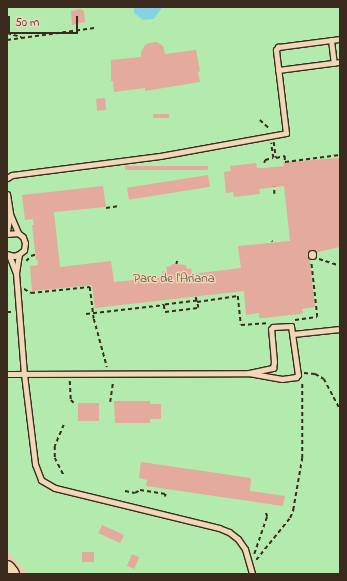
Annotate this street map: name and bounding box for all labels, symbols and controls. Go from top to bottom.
scale bar [10,8,80,34]
text: 50 m [15,14,39,32]
park label: Parc de l'Ariana [133,271,215,287]

